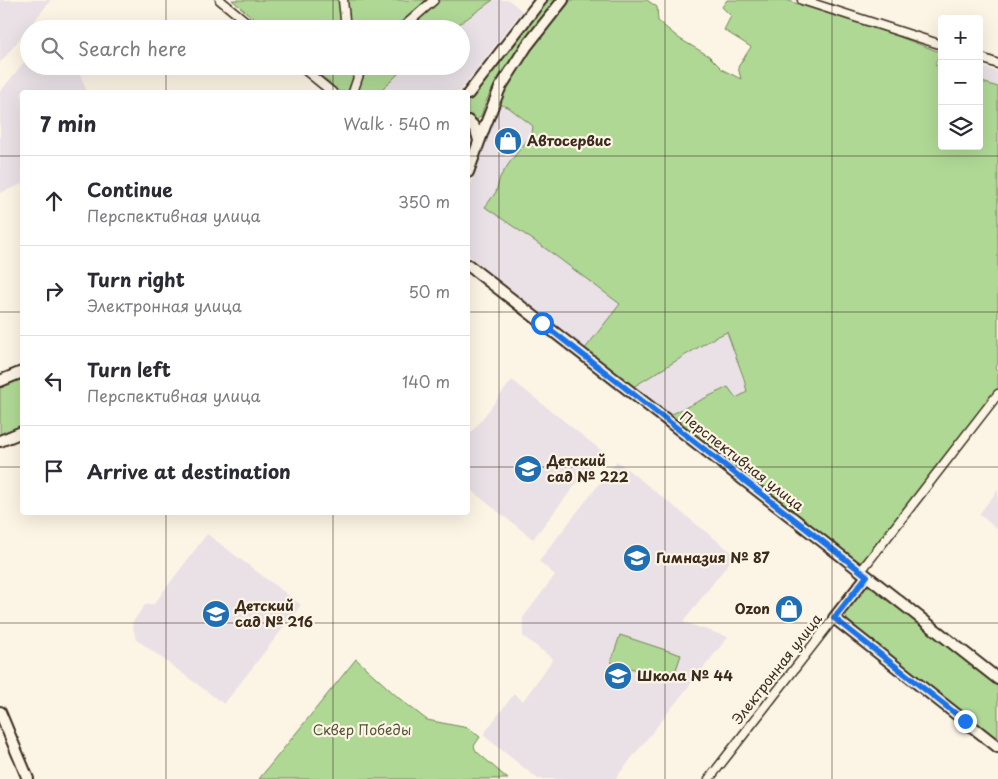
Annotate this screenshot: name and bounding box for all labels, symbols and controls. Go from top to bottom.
map controls [938,15,983,150]
button: + [938,15,983,60]
search box [20,20,470,75]
icon: search [38,34,66,62]
text: Search here [78,34,187,62]
button: − [938,60,983,105]
button: layers [938,105,983,150]
text: 7 min [40,107,96,139]
text: Walk · 540 m [344,111,450,135]
shop icon: Автосервис [493,126,523,156]
place label: Автосервис [527,130,612,151]
text: Continue [87,175,173,203]
icon: ahead [40,187,68,215]
text: 350 m [398,189,450,213]
text: Перспективная улица [87,203,261,227]
text: Turn right [87,265,185,293]
icon: right [40,277,68,305]
text: 50 m [409,279,450,303]
text: Электронная улица [87,293,242,317]
route start [531,312,554,335]
text: Turn left [87,355,171,383]
icon: left [40,367,68,395]
text: 140 m [402,369,450,393]
text: Перспективная улица [87,383,261,407]
street label: Перспективная улица [676,406,809,516]
place label: Детский сад № 222 [546,450,629,487]
school or university icon: Детский сад № 222 [513,454,543,484]
icon: arrive [40,457,68,485]
text: Arrive at destination [87,457,291,485]
school or university icon: Гимназия № 87 [622,543,652,573]
place label: Гимназия № 87 [656,547,771,568]
shop icon: Ozon [774,594,804,624]
place label: Детский сад № 216 [234,595,313,632]
place label: Ozon [735,598,770,619]
school or university icon: Детский сад № 216 [201,599,231,629]
street label: Электронная улица [727,609,827,729]
school or university icon: Школа № 44 [603,661,633,691]
place label: Школа № 44 [637,665,733,686]
route end [954,710,977,733]
park label: Сквер Победы [313,719,411,740]

